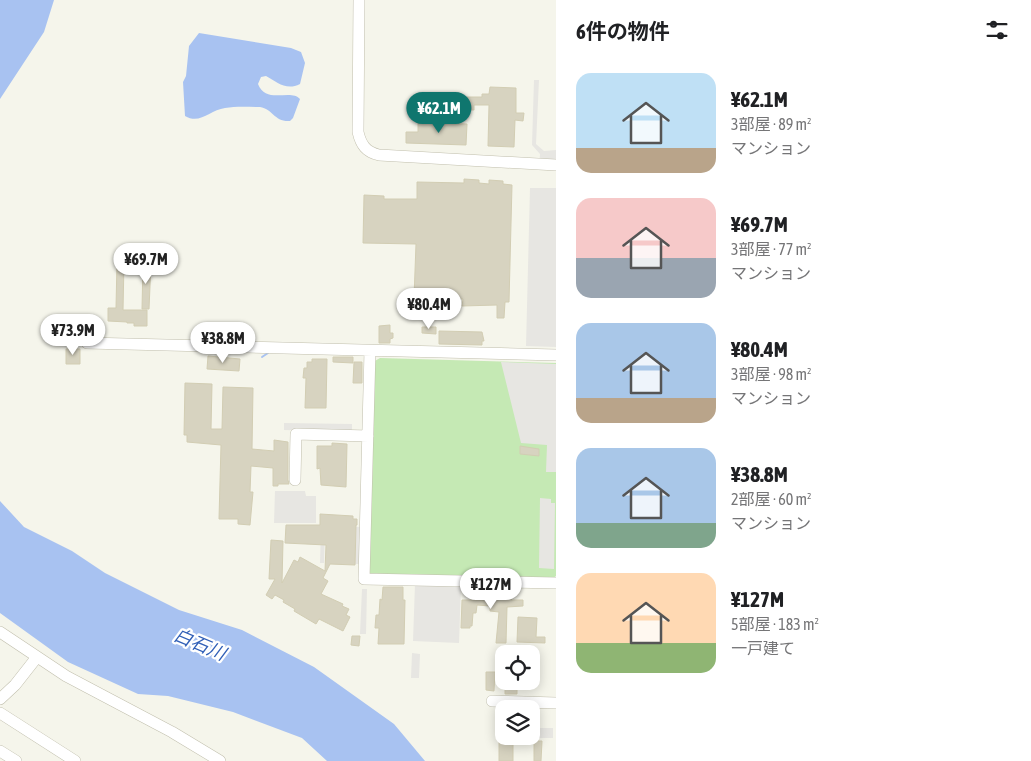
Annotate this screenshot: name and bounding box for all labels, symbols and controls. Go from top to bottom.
icon: filters [983,16,1011,44]
text: 6件の物件 [576,19,670,43]
text: ¥62.1M [731,87,788,111]
pin: ¥62.1M [398,92,480,134]
icon: home [616,93,676,153]
text: ¥62.1M [417,99,461,117]
text: 3部屋 · 89 m² [731,115,812,133]
text: マンション [731,139,811,157]
text: ¥69.7M [731,212,788,236]
icon: home [616,218,676,278]
text: 3部屋 · 77 m² [731,240,812,258]
pin: ¥69.7M [105,242,187,285]
text: ¥69.7M [124,250,168,268]
text: マンション [731,264,811,282]
pin: ¥80.4M [388,288,470,330]
text: ¥80.4M [407,295,451,313]
pin: ¥73.9M [32,314,114,356]
text: ¥73.9M [51,321,95,339]
pin: ¥38.8M [182,322,264,364]
text: ¥38.8M [201,329,245,347]
text: ¥80.4M [731,337,788,361]
icon: home [616,343,676,403]
text: 3部屋 · 98 m² [731,365,812,383]
text: マンション [731,389,811,407]
text: ¥38.8M [731,462,788,486]
icon: home [616,468,676,528]
text: 2部屋 · 60 m² [731,490,812,508]
text: マンション [731,514,811,532]
pin: ¥127M [456,568,526,610]
text: ¥127M [471,575,511,593]
text: ¥127M [731,587,784,611]
icon: home [616,593,676,653]
text: 5部屋 · 183 m² [731,615,819,633]
water label: 白石川 [171,624,231,665]
text: 一戸建て [731,639,795,657]
map controls [495,645,540,745]
button: locate [495,645,540,690]
button: layers [495,700,540,745]

